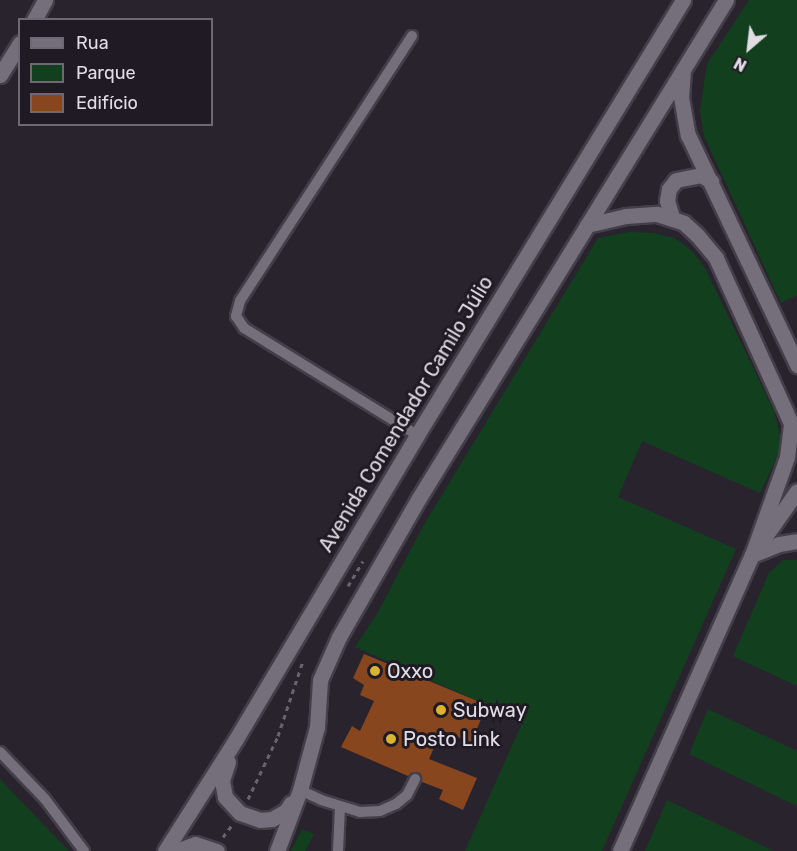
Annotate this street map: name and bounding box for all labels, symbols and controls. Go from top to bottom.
legend [18,18,213,126]
north arrow [719,18,779,78]
text: Rua [76,32,109,54]
text: N [731,53,750,75]
text: Parque [76,62,136,84]
text: Edifício [76,92,138,114]
street label: Avenida Comendador Camilo Júlio [314,271,498,557]
place label: Oxxo [387,659,433,683]
marker: Oxxo [368,664,382,678]
place label: Subway [453,698,527,722]
marker: Subway [434,703,448,717]
place label: Posto Link [403,727,500,751]
marker: Posto Link [384,732,398,746]

